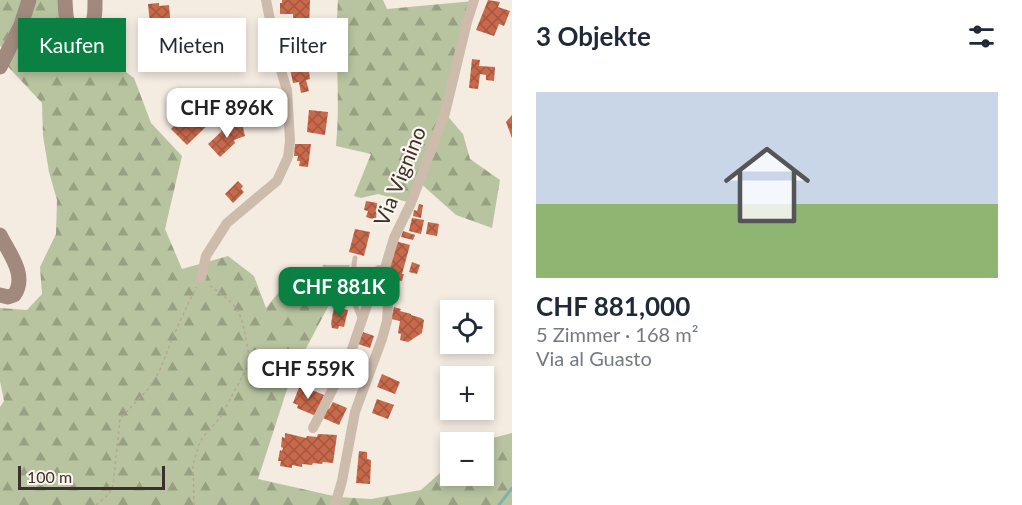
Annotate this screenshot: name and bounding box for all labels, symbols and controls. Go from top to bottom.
chip: Kaufen [18,18,126,72]
chip: Mieten [138,18,246,72]
chip: Filter [258,18,348,72]
text: 3 Objekte [536,20,651,52]
icon: filters [965,20,998,53]
pin: CHF 896K [165,88,289,139]
text: CHF 896K [181,95,273,119]
street label: Via Vignino [368,123,430,229]
icon: home [713,131,821,239]
pin: CHF 881K [277,267,401,318]
text: CHF 881K [293,274,385,298]
text: CHF 881,000 [536,290,690,322]
map controls [440,300,494,486]
button: locate [440,300,494,354]
text: 5 Zimmer · 168 m² [536,322,698,346]
text: Via al Guasto [536,346,652,370]
pin: CHF 559K [246,349,370,400]
text: CHF 559K [262,356,354,380]
button: + [440,366,494,420]
button: − [440,432,494,486]
scale bar [18,463,165,490]
text: 100 m [27,467,72,486]

